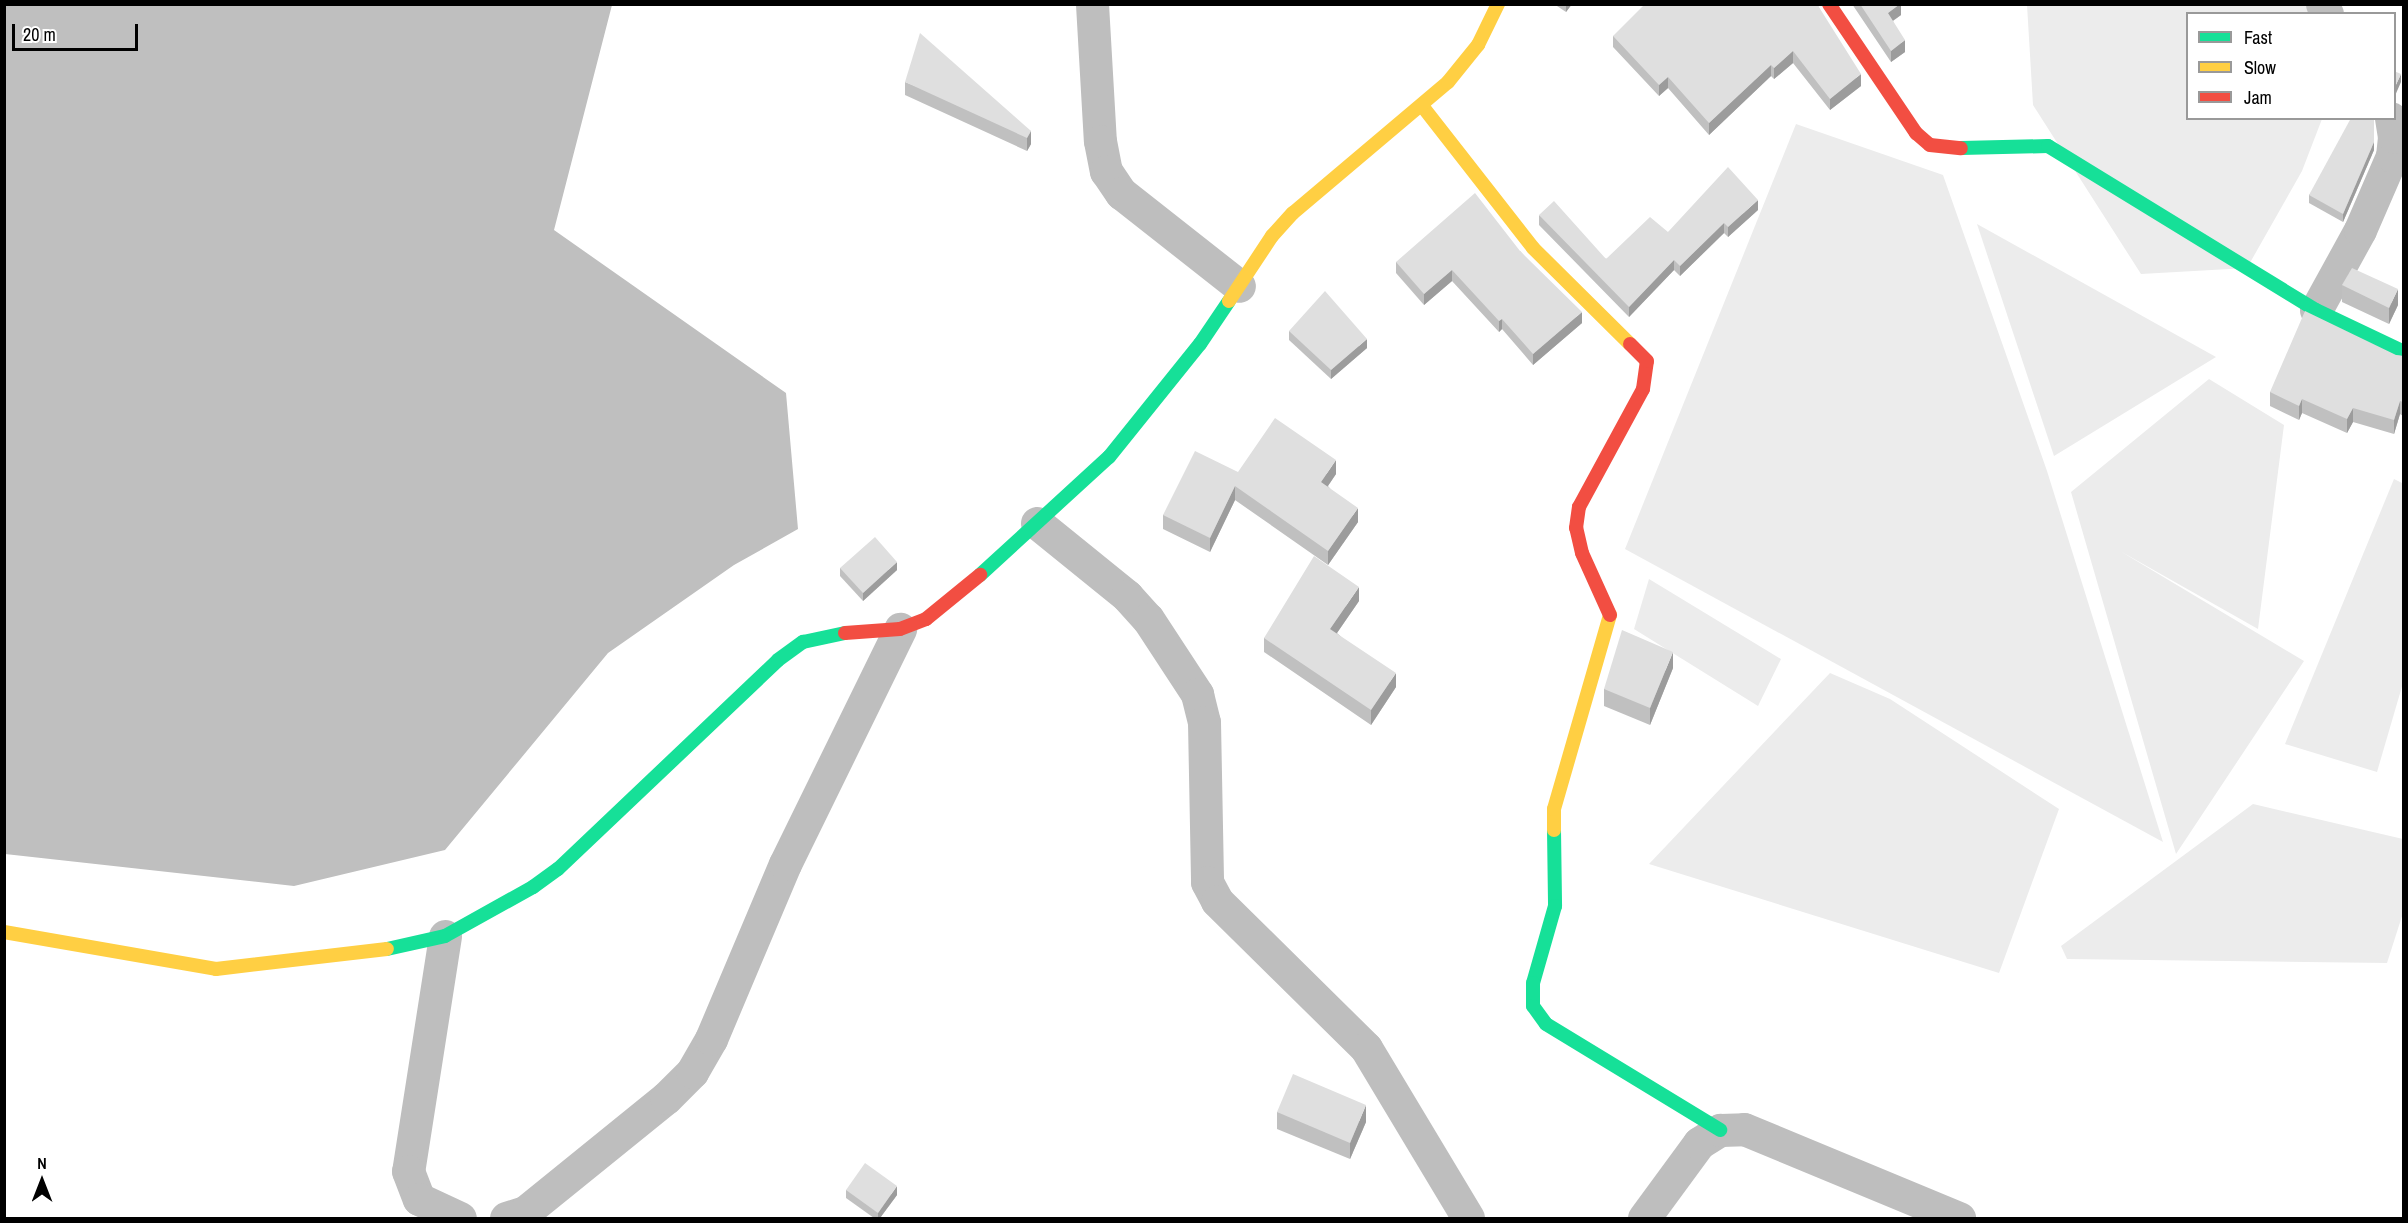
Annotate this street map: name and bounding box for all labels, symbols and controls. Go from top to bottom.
scale bar [15,12,141,50]
legend [2186,12,2396,120]
text: 20 m [23,22,56,47]
text: Fast [2244,25,2272,50]
text: Slow [2244,55,2276,80]
text: Jam [2244,85,2272,110]
north arrow [12,1151,72,1211]
text: N [37,1152,47,1174]

